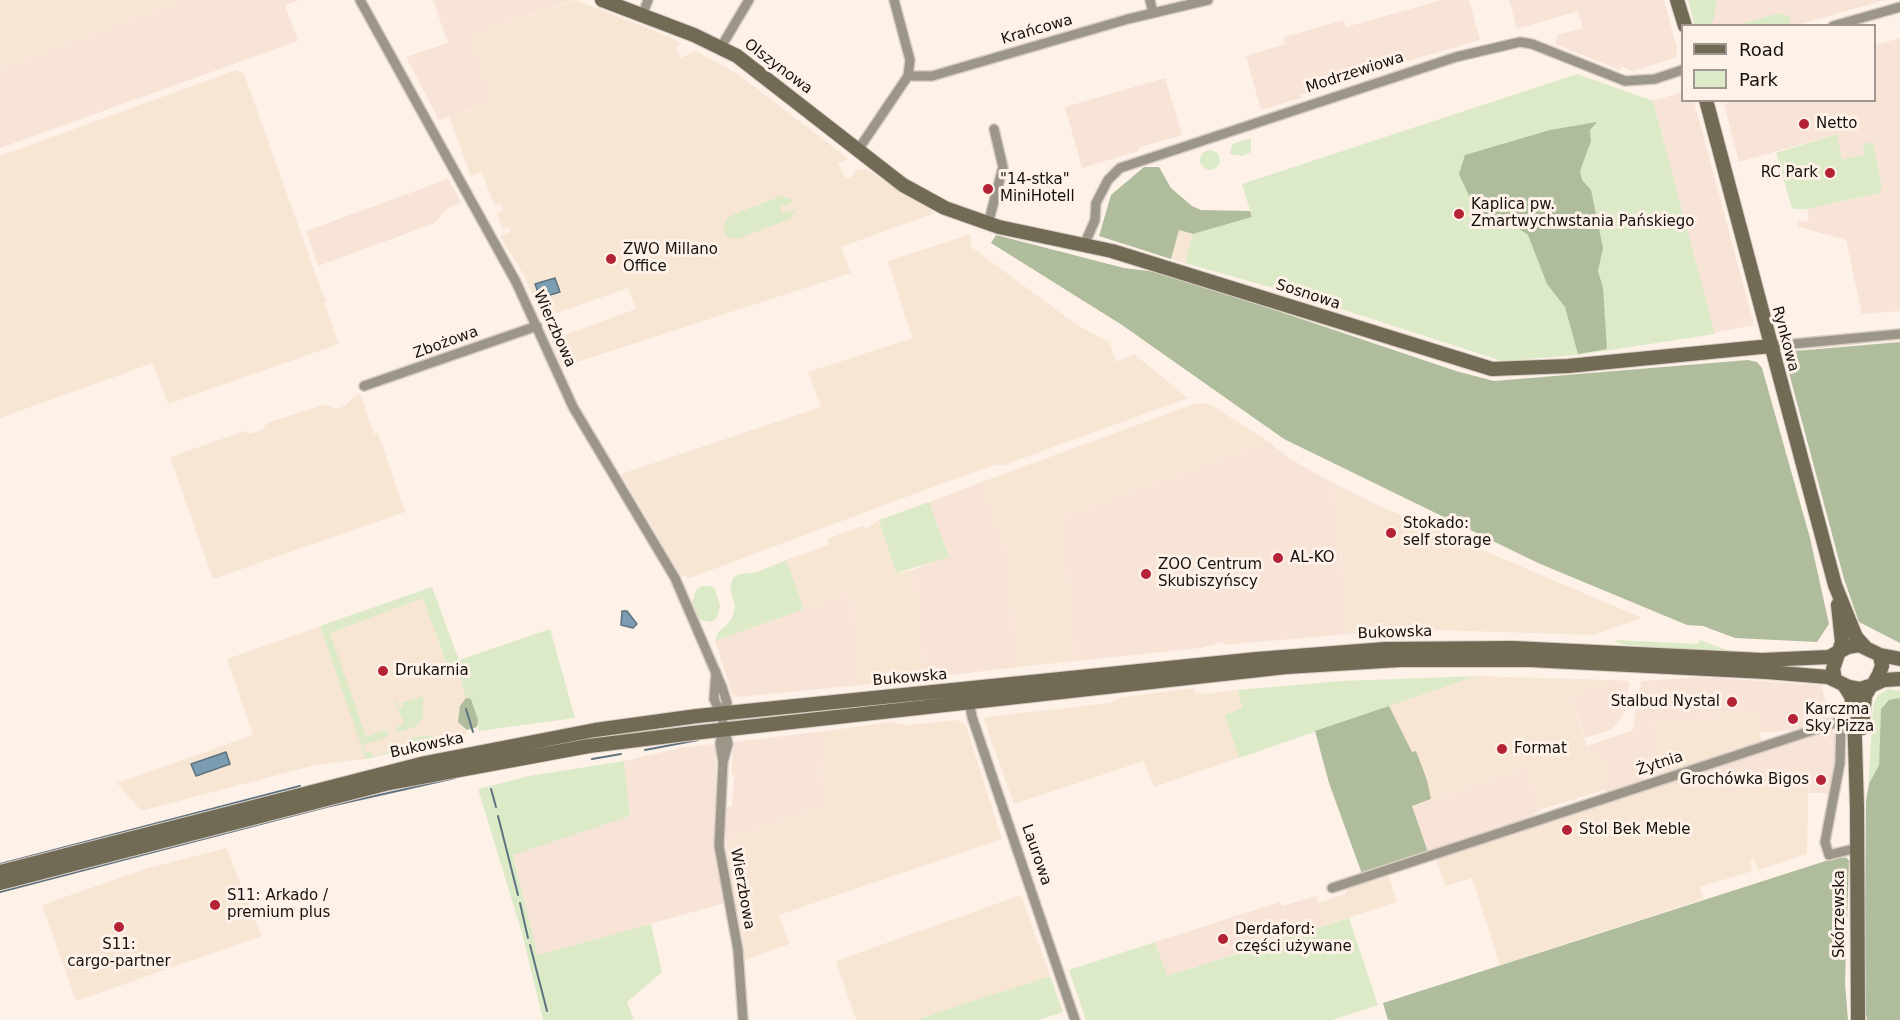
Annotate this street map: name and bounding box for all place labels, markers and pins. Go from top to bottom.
place label: Netto [1816,115,1857,133]
marker: Netto [1797,117,1811,131]
place label: RC Park [1761,164,1818,182]
marker: RC Park [1823,166,1837,180]
place label: "14-stka" MiniHotell [1000,171,1075,206]
marker: "14-stka" MiniHotell [981,182,995,196]
place label: Kaplica pw. Zmartwychwstania Pańskiego [1471,196,1694,231]
marker: Kaplica pw. Zmartwychwstania Pańskiego [1452,207,1466,221]
place label: ZWO Millano Office [623,241,718,276]
marker: ZWO Millano Office [604,252,618,266]
place label: Stokado: self storage [1403,515,1491,550]
marker: Stokado: self storage [1384,526,1398,540]
place label: AL-KO [1290,549,1335,567]
marker: AL-KO [1271,551,1285,565]
place label: ZOO Centrum Skubiszyńscy [1158,556,1262,591]
marker: ZOO Centrum Skubiszyńscy [1139,567,1153,581]
place label: Drukarnia [395,662,469,680]
marker: Drukarnia [376,664,390,678]
place label: Stalbud Nystal [1611,693,1720,711]
marker: Stalbud Nystal [1725,695,1739,709]
place label: Karczma Sky Pizza [1805,701,1874,736]
marker: Karczma Sky Pizza [1786,712,1800,726]
place label: Format [1514,740,1567,758]
marker: Format [1495,742,1509,756]
place label: Grochówka Bigos [1680,771,1809,789]
marker: Grochówka Bigos [1814,773,1828,787]
place label: Stol Bek Meble [1579,821,1691,839]
marker: Stol Bek Meble [1560,823,1574,837]
place label: S11: Arkado / premium plus [227,887,330,922]
marker: S11: Arkado / premium plus [208,898,222,912]
marker: S11: cargo-partner [112,920,126,934]
place label: Derdaford: części używane [1235,921,1352,956]
marker: Derdaford: części używane [1216,932,1230,946]
place label: S11: cargo-partner [67,936,171,971]

